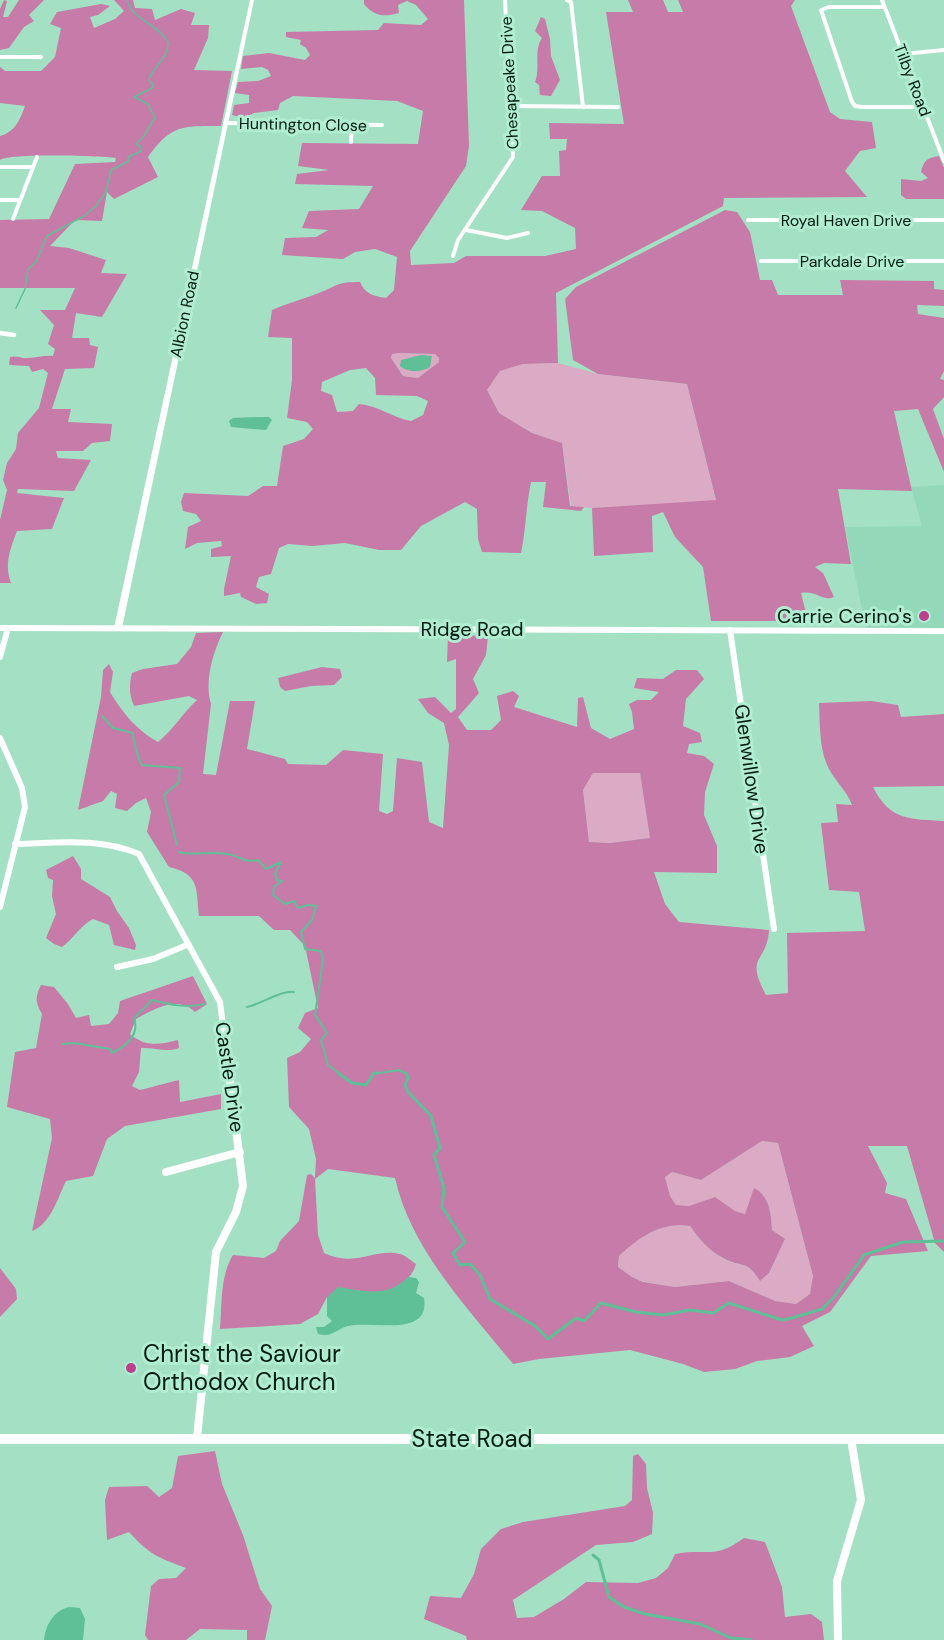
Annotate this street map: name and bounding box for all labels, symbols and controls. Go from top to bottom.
street label: Chesapeake Drive [496,16,523,150]
street label: Tilby Road [889,41,936,119]
street label: Huntington Close [239,113,367,136]
street label: Royal Haven Drive [781,210,911,231]
street label: Parkdale Drive [800,251,904,272]
street label: Albion Road [165,269,204,359]
place label: Carrie Cerino's [777,603,912,629]
marker: Carrie Cerino's [917,609,931,623]
street label: Ridge Road [420,616,524,642]
street label: Glenwillow Drive [729,702,775,856]
street label: Castle Drive [209,1020,251,1134]
place label: Christ the Saviour Orthodox Church [143,1338,341,1397]
marker: Christ the Saviour Orthodox Church [124,1361,138,1375]
street label: State Road [411,1423,533,1454]

